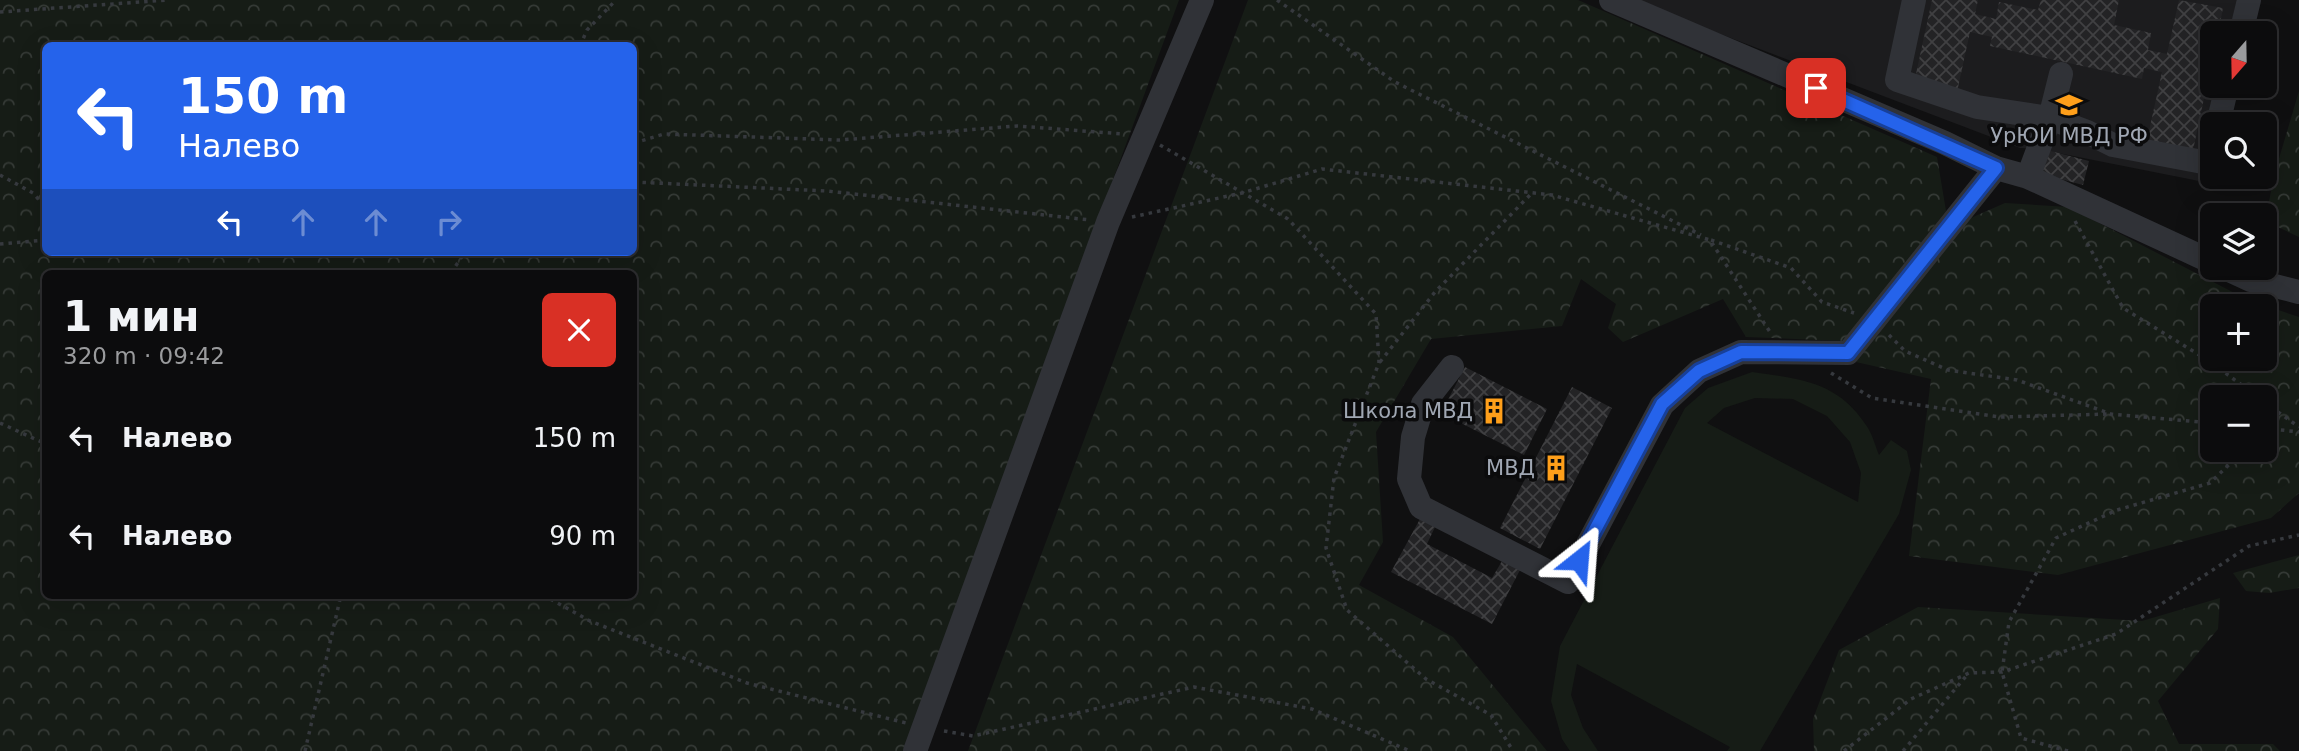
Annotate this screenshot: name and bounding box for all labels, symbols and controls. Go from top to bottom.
north arrow [2200,21,2277,98]
map controls [2200,21,2277,462]
pin [1786,58,1846,118]
text: 150 m [178,68,348,125]
icon: arrive [1797,69,1835,107]
icon: left [63,70,154,161]
school or university icon: УрЮИ МВД РФ [2054,90,2084,120]
button: search [2200,112,2277,189]
place label: УрЮИ МВД РФ [1990,124,2148,148]
text: Налево [178,127,300,165]
icon: left [211,203,249,241]
icon: ahead [284,203,322,241]
icon: ahead [357,203,395,241]
icon: right [430,203,468,241]
button: layers [2200,203,2277,280]
text: 1 мин [63,292,200,341]
button: close [542,293,616,367]
button: + [2200,294,2277,371]
text: 320 m · 09:42 [63,343,225,369]
button: − [2200,385,2277,462]
building icon: Школа МВД [1479,396,1509,426]
place label: Школа МВД [1343,399,1473,423]
icon: left [63,419,101,457]
text: Налево [122,423,232,453]
text: 150 m [533,423,616,453]
building icon: МВД [1541,453,1571,483]
place label: МВД [1486,456,1535,480]
icon: left [63,517,101,555]
text: Налево [122,521,232,551]
text: 90 m [549,521,616,551]
position arrow [1542,523,1616,597]

